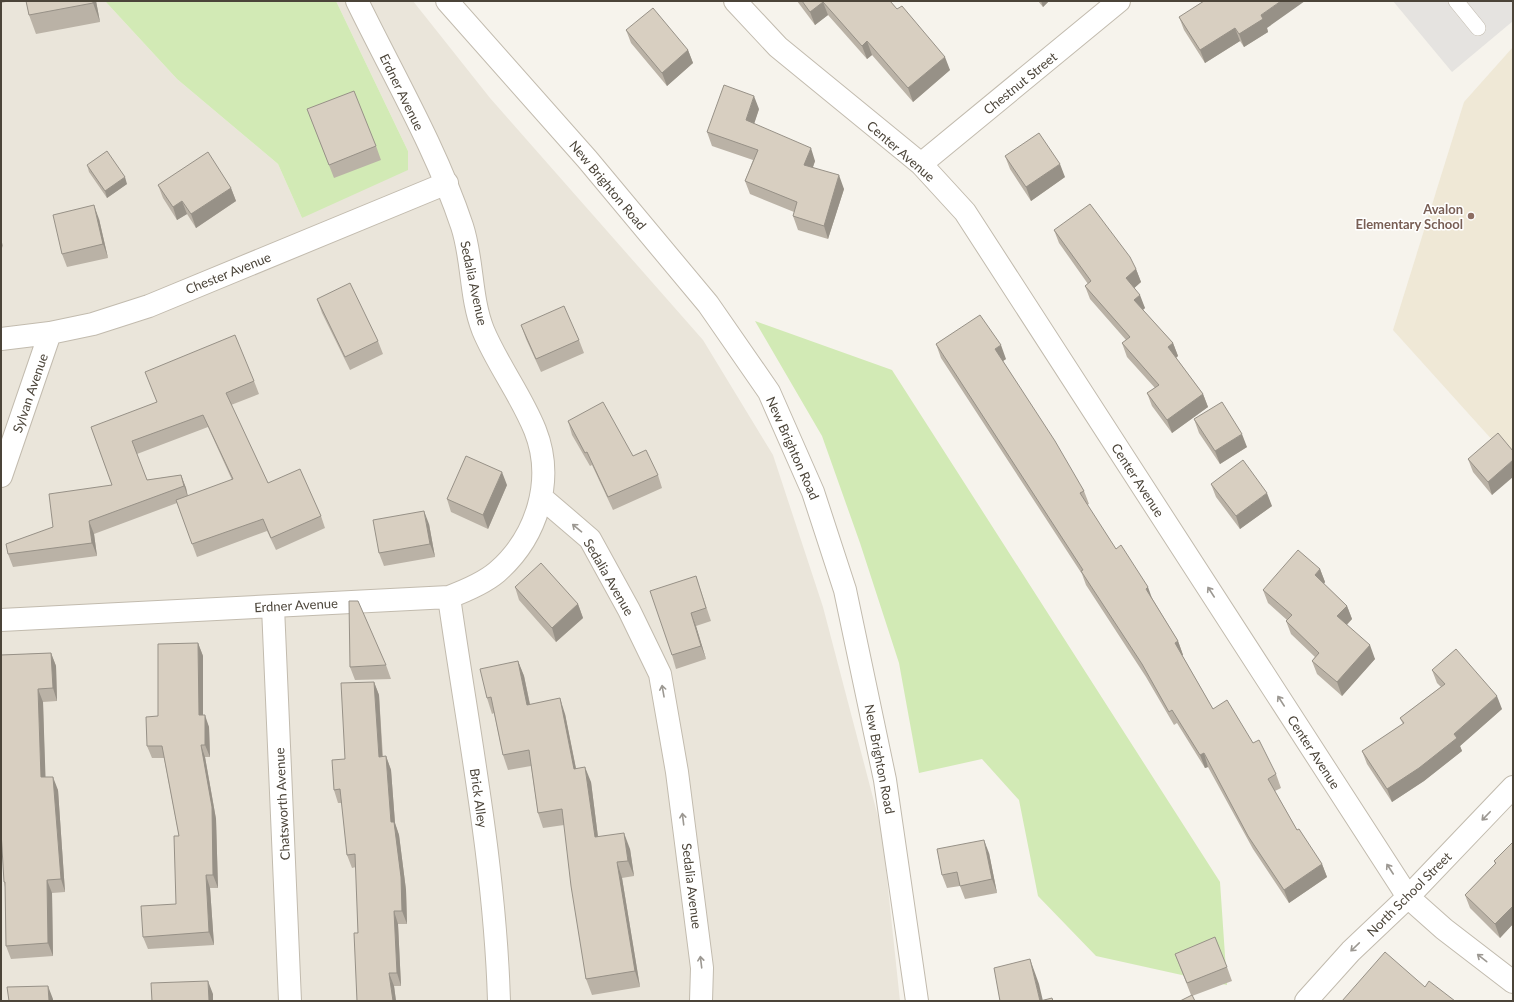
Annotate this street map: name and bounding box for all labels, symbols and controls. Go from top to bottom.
street label: Chestnut Street [980,48,1060,117]
street label: Erdner Avenue [376,51,428,133]
street label: Center Avenue [864,117,938,185]
street label: New Brighton Road [566,137,650,233]
place label: Avalon Elementary School [1355,201,1463,232]
marker: Avalon Elementary School [1466,211,1476,221]
street label: Sedalia Avenue [457,239,491,327]
street label: Chester Avenue [183,249,273,297]
street label: Sylvan Avenue [9,351,51,435]
street label: New Brighton Road [763,394,823,502]
street label: Center Avenue [1108,440,1168,520]
one-way arrow [572,524,582,533]
street label: Sedalia Avenue [581,536,638,618]
one-way arrow [1206,586,1214,598]
street label: Erdner Avenue [254,595,338,615]
one-way arrow [658,685,666,698]
one-way arrow [1277,696,1285,707]
street label: New Brighton Road [862,703,898,815]
street label: Center Avenue [1284,712,1344,792]
street label: Chatsworth Avenue [271,747,293,861]
street label: Brick Alley [467,767,491,829]
one-way arrow [1482,810,1491,820]
one-way arrow [679,813,687,826]
street label: Sedalia Avenue [679,842,705,930]
street label: North School Street [1363,848,1455,940]
one-way arrow [1385,863,1393,875]
one-way arrow [1350,943,1360,952]
one-way arrow [1477,954,1488,963]
one-way arrow [697,956,705,969]

